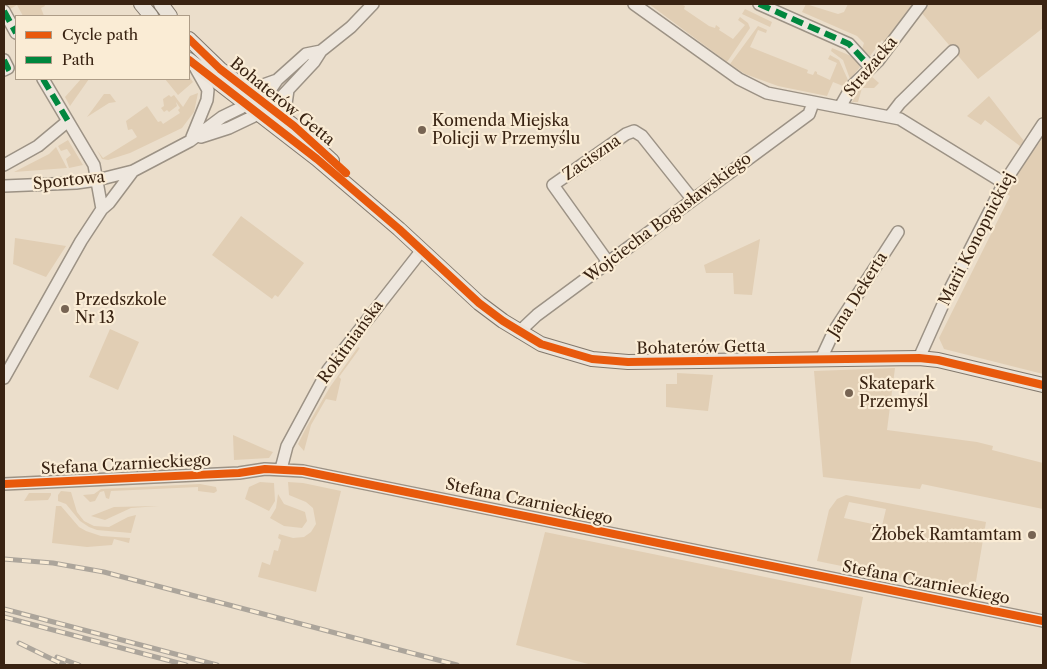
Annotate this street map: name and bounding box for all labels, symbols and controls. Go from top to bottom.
legend [15,15,190,80]
text: Cycle path [62,25,138,44]
street label: Strażacka [840,33,902,101]
text: Path [62,50,94,69]
street label: Bohaterów Getta [226,54,338,150]
place label: Komenda Miejska Policji w Przemyślu [432,111,580,149]
marker: Komenda Miejska Policji w Przemyślu [416,124,428,136]
street label: Zaciszna [559,131,625,185]
street label: Wojciecha Bogusławskiego [581,149,755,287]
street label: Sportowa [32,168,106,194]
street label: Marii Konopnickiej [935,169,1019,309]
street label: Jana Dekerta [824,249,892,341]
place label: Przedszkole Nr 13 [75,290,167,328]
street label: Rokitniańska [314,296,388,388]
marker: Przedszkole Nr 13 [59,303,71,315]
street label: Bohaterów Getta [636,337,766,359]
place label: Skatepark Przemyśl [859,374,935,412]
marker: Skatepark Przemyśl [843,387,855,399]
street label: Stefana Czarnieckiego [40,451,212,479]
street label: Stefana Czarnieckiego [444,475,614,529]
place label: Żłobek Ramtamtam [871,525,1022,545]
marker: Żłobek Ramtamtam [1026,529,1038,541]
street label: Stefana Czarnieckiego [841,557,1011,609]

